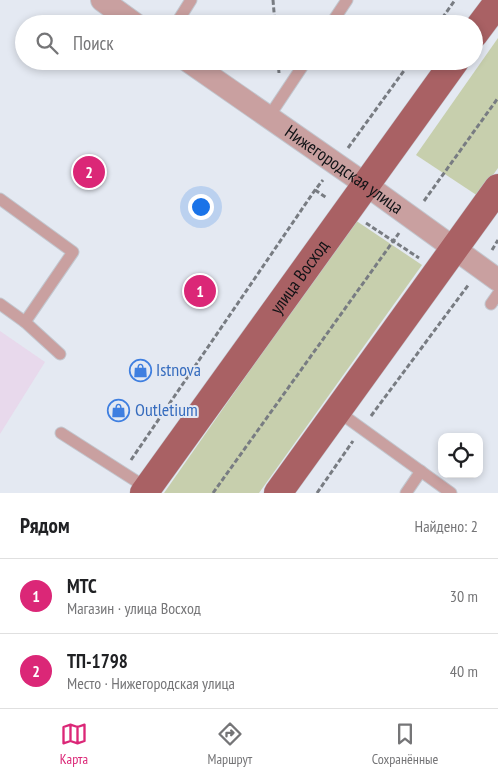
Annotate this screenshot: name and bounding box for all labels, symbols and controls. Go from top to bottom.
search box [15,15,483,70]
icon: search [33,29,61,57]
text: Поиск [73,31,114,55]
street label: Нижегородская улица [281,120,408,219]
pin: 2 [73,153,105,191]
your location [188,194,214,220]
street label: улица Восход [265,235,334,318]
pin: 1 [184,272,216,310]
shop icon: Istnova [128,358,152,382]
place label: Istnova [156,358,201,381]
shop icon: Outletium [107,398,131,422]
place label: Outletium [135,398,198,421]
map controls [438,433,483,478]
button: locate [438,433,483,478]
text: Рядом [20,512,70,539]
text: Найдено: 2 [415,516,478,536]
text: МТС [67,574,97,598]
text: 1 [32,586,40,606]
text: 30 m [450,586,478,606]
text: Магазин · улица Восход [67,598,201,618]
text: ТП-1798 [67,649,128,673]
text: 2 [32,661,40,681]
text: 40 m [450,661,478,681]
text: Место · Нижегородская улица [67,673,235,693]
tab: Карта [60,720,88,768]
tab: Маршрут [208,720,252,768]
tab: Сохранённые [372,720,438,768]

